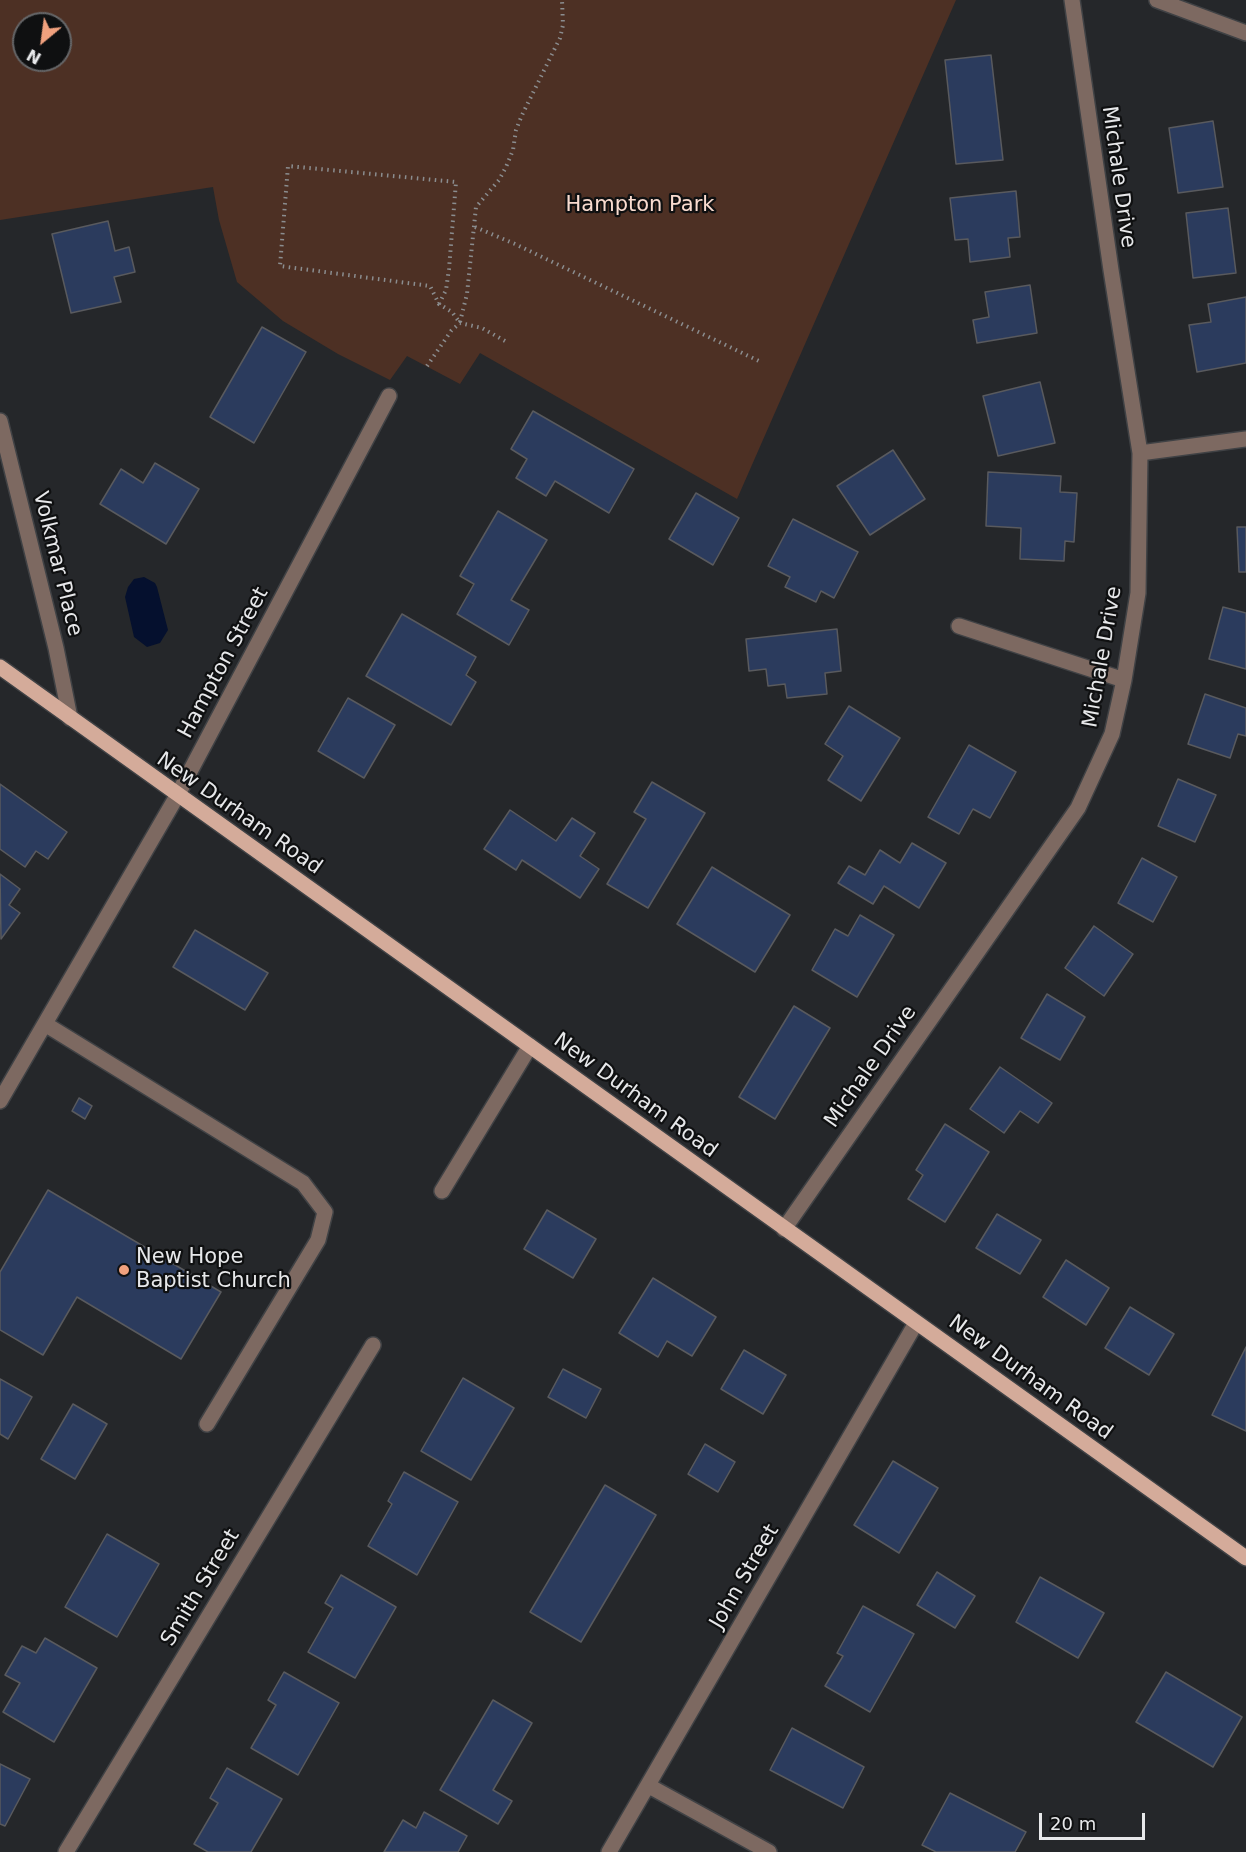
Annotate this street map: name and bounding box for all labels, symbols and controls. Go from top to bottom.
north arrow [12,12,72,72]
text: N [24,45,44,68]
street label: Michale Drive [1096,104,1140,250]
park label: Hampton Park [566,193,714,219]
street label: Volkmar Place [27,489,87,639]
street label: Hampton Street [174,583,274,743]
street label: Michale Drive [1078,584,1128,730]
street label: New Durham Road [151,747,327,881]
street label: Michale Drive [820,1001,922,1133]
street label: New Durham Road [548,1028,722,1164]
place label: New Hope Baptist Church [136,1245,291,1295]
marker: New Hope Baptist Church [117,1263,131,1277]
street label: New Durham Road [943,1310,1117,1446]
street label: John Street [705,1520,785,1634]
street label: Smith Street [156,1525,246,1651]
scale bar [1042,1801,1148,1839]
text: 20 m [1050,1813,1096,1834]

